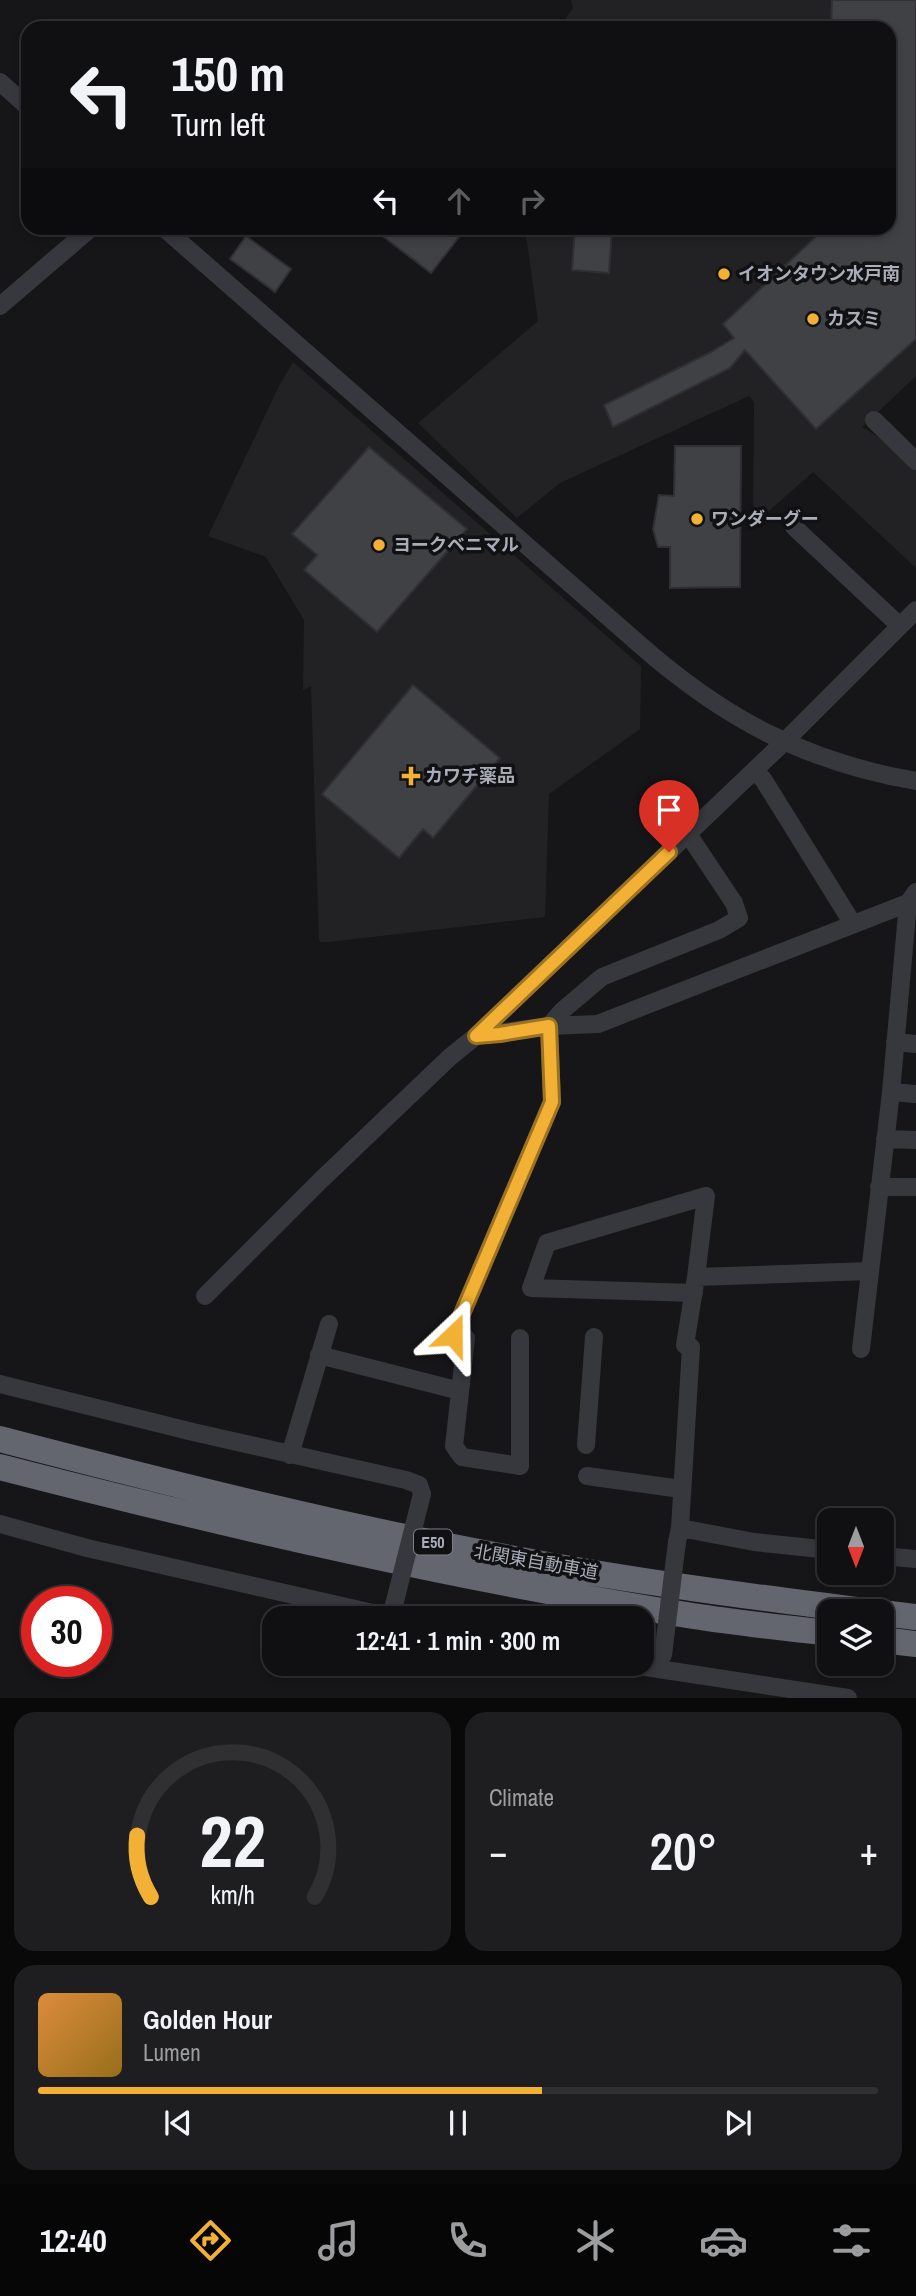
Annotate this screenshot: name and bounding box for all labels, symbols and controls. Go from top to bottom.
text: 150 m [171,40,285,106]
icon: left [56,49,147,140]
text: Turn left [171,103,265,146]
icon: left [367,182,405,220]
icon: ahead [440,182,478,220]
icon: right [513,182,551,220]
place label: イオンタウン水戸南 [738,261,900,286]
marker: イオンタウン水戸南 [716,266,732,282]
place label: カスミ [827,306,881,331]
marker: カスミ [805,311,821,327]
place label: ワンダーグー [711,506,819,531]
marker: ワンダーグー [689,511,705,527]
place label: ヨークベニマル [393,532,519,557]
marker: ヨークベニマル [371,537,387,553]
place label: カワチ薬品 [425,763,515,788]
marker: カワチ薬品 [403,768,419,784]
pin [639,780,699,852]
icon: arrive [650,791,688,829]
position arrow [416,1298,490,1372]
north arrow [817,1508,894,1586]
map controls [817,1508,894,1676]
road number: E50 [414,1530,452,1554]
street label: 北関東自動車道 [472,1538,600,1585]
speed limit sign: 30 [21,1586,112,1677]
button: layers [817,1599,894,1676]
text: 12:41 · 1 min · 300 m [356,1623,560,1658]
text: Climate [489,1782,554,1813]
text: 22 [199,1793,266,1891]
text: 20° [649,1816,718,1886]
text: − [489,1826,507,1877]
text: + [860,1826,878,1877]
text: km/h [210,1878,255,1912]
text: Golden Hour [143,2002,272,2037]
text: Lumen [143,2037,201,2068]
icon: previous [159,2104,197,2142]
icon: pause [439,2104,477,2142]
icon: next [719,2104,757,2142]
icon: directions [186,2216,235,2265]
icon: music [314,2216,363,2265]
icon: phone [443,2216,492,2265]
icon: climate [571,2216,620,2265]
icon: car [699,2216,748,2265]
icon: filters [827,2216,876,2265]
text: 12:40 [40,2219,107,2262]

